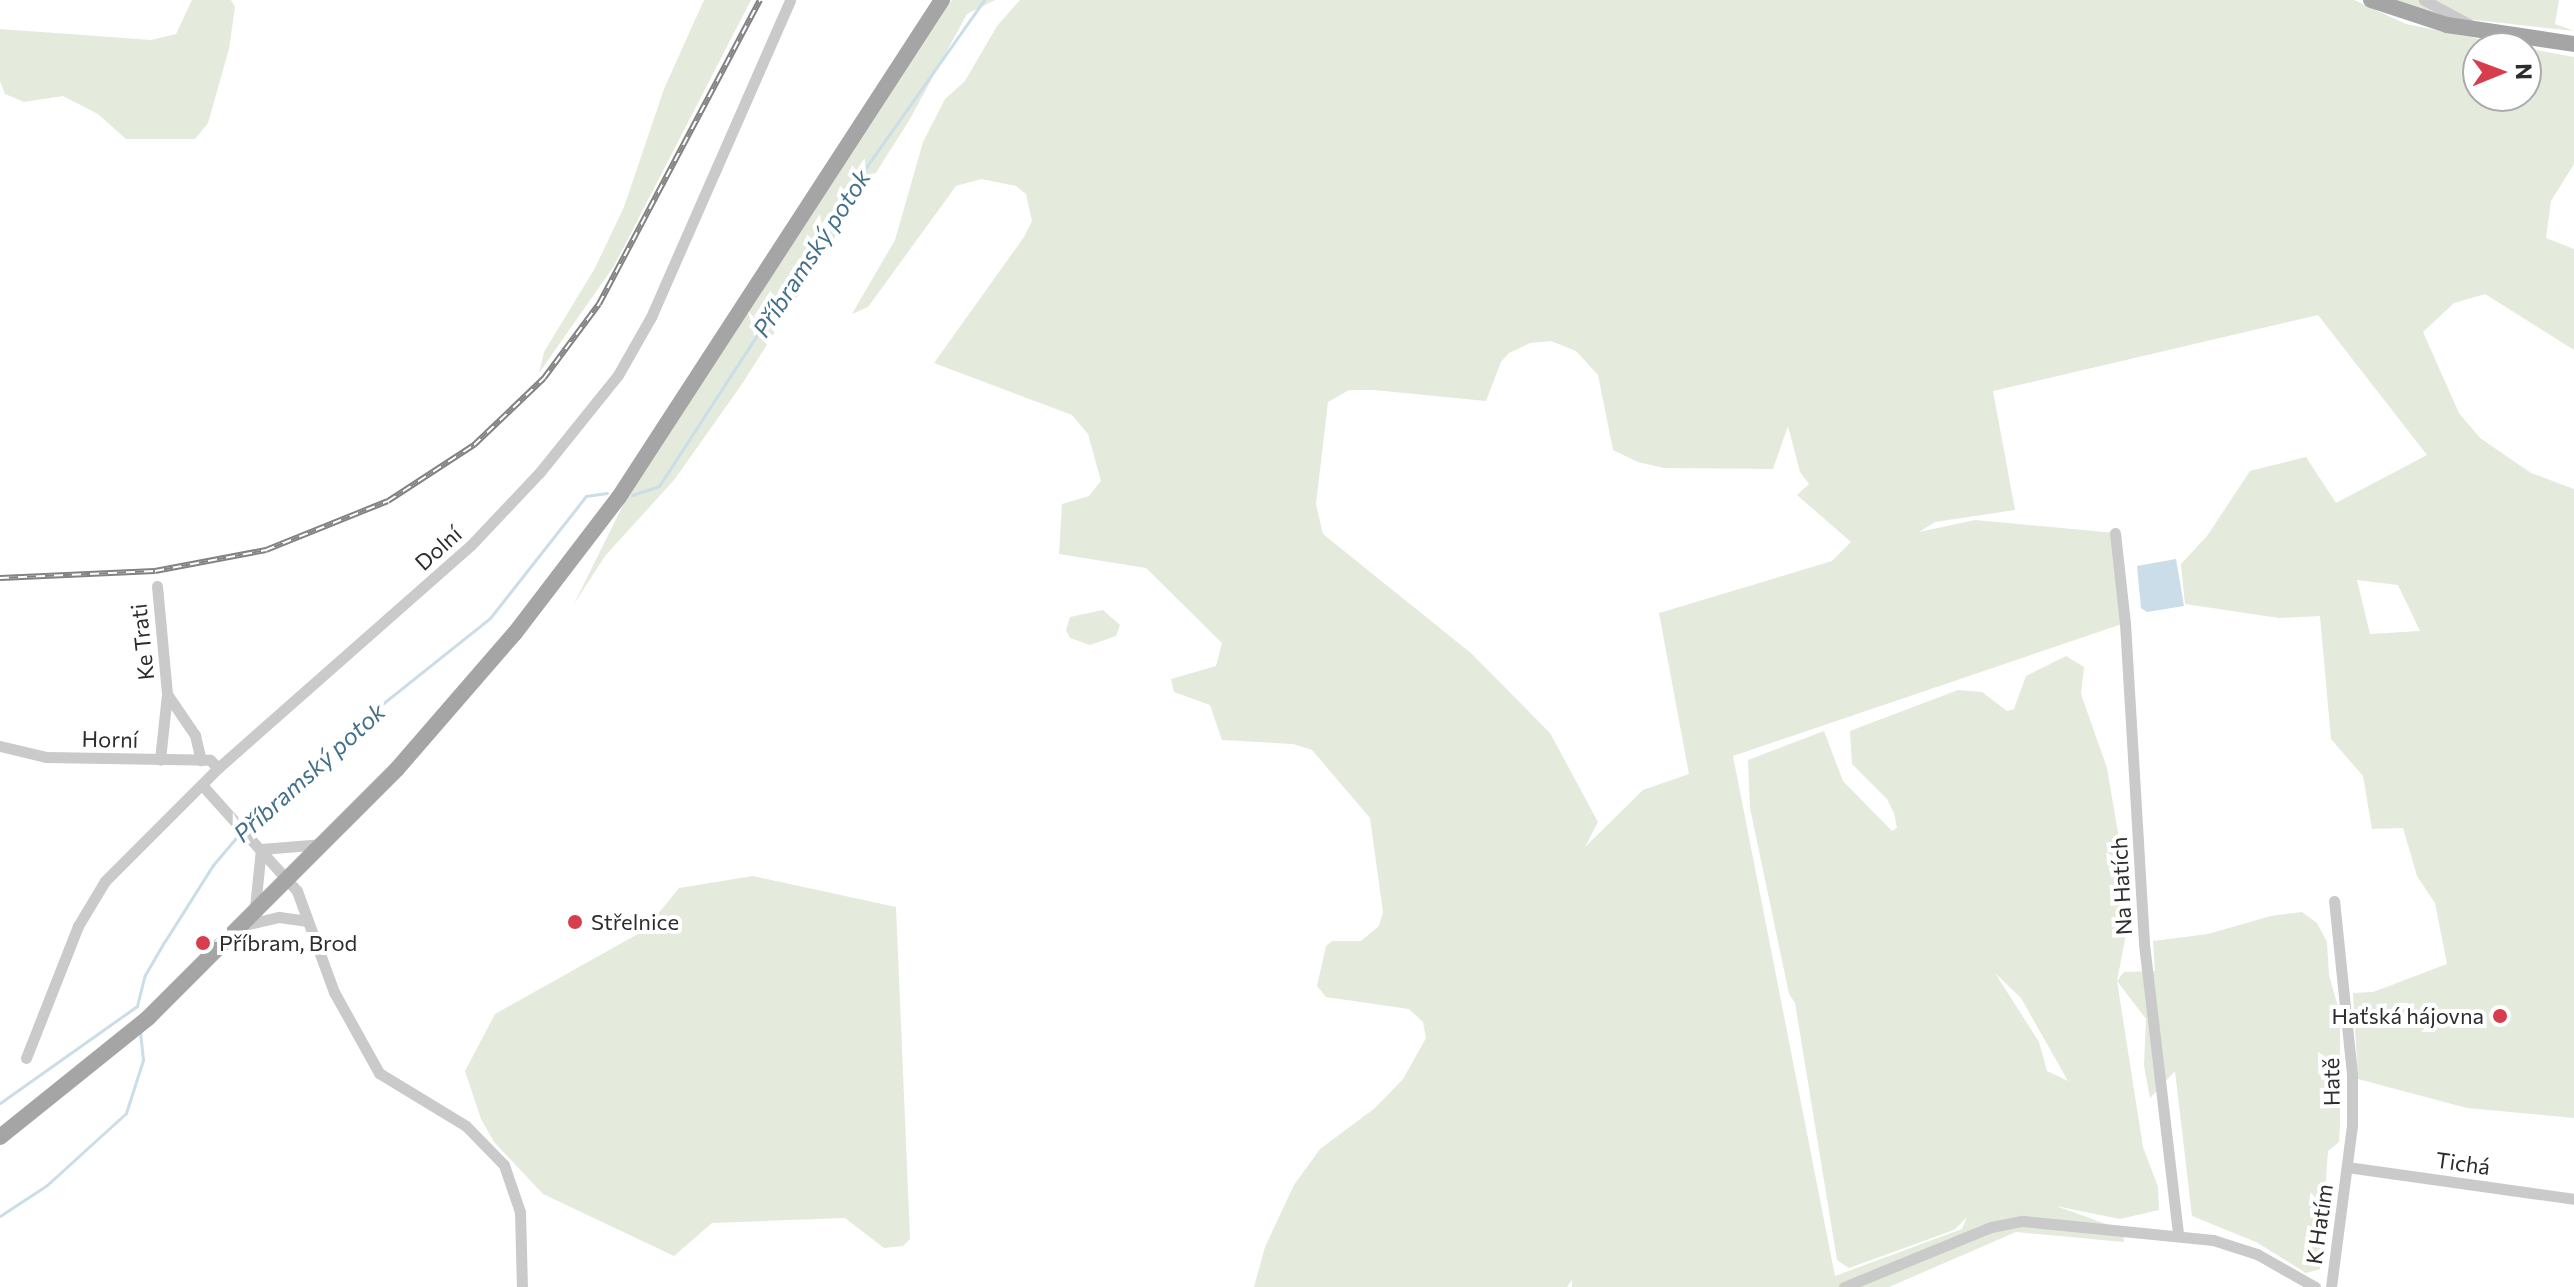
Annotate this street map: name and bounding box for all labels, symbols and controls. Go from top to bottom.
north arrow [2462,32,2542,112]
text: N [2511,63,2538,80]
water label: Příbramský potok [746,164,876,342]
street label: Dolní [409,520,467,576]
street label: Ke Trati [125,602,159,682]
water label: Příbramský potok [227,696,391,848]
street label: Horní [81,725,139,753]
street label: Na Hatích [2105,836,2137,936]
place label: Střelnice [591,909,679,935]
marker: Střelnice [566,913,584,931]
place label: Příbram, Brod [219,930,357,956]
marker: Příbram, Brod [194,934,212,952]
place label: Haťská hájovna [2332,1003,2484,1029]
marker: Haťská hájovna [2491,1007,2509,1025]
street label: Hatě [2317,1058,2345,1106]
street label: Tichá [2434,1146,2492,1180]
street label: K Hatím [2300,1182,2338,1266]

